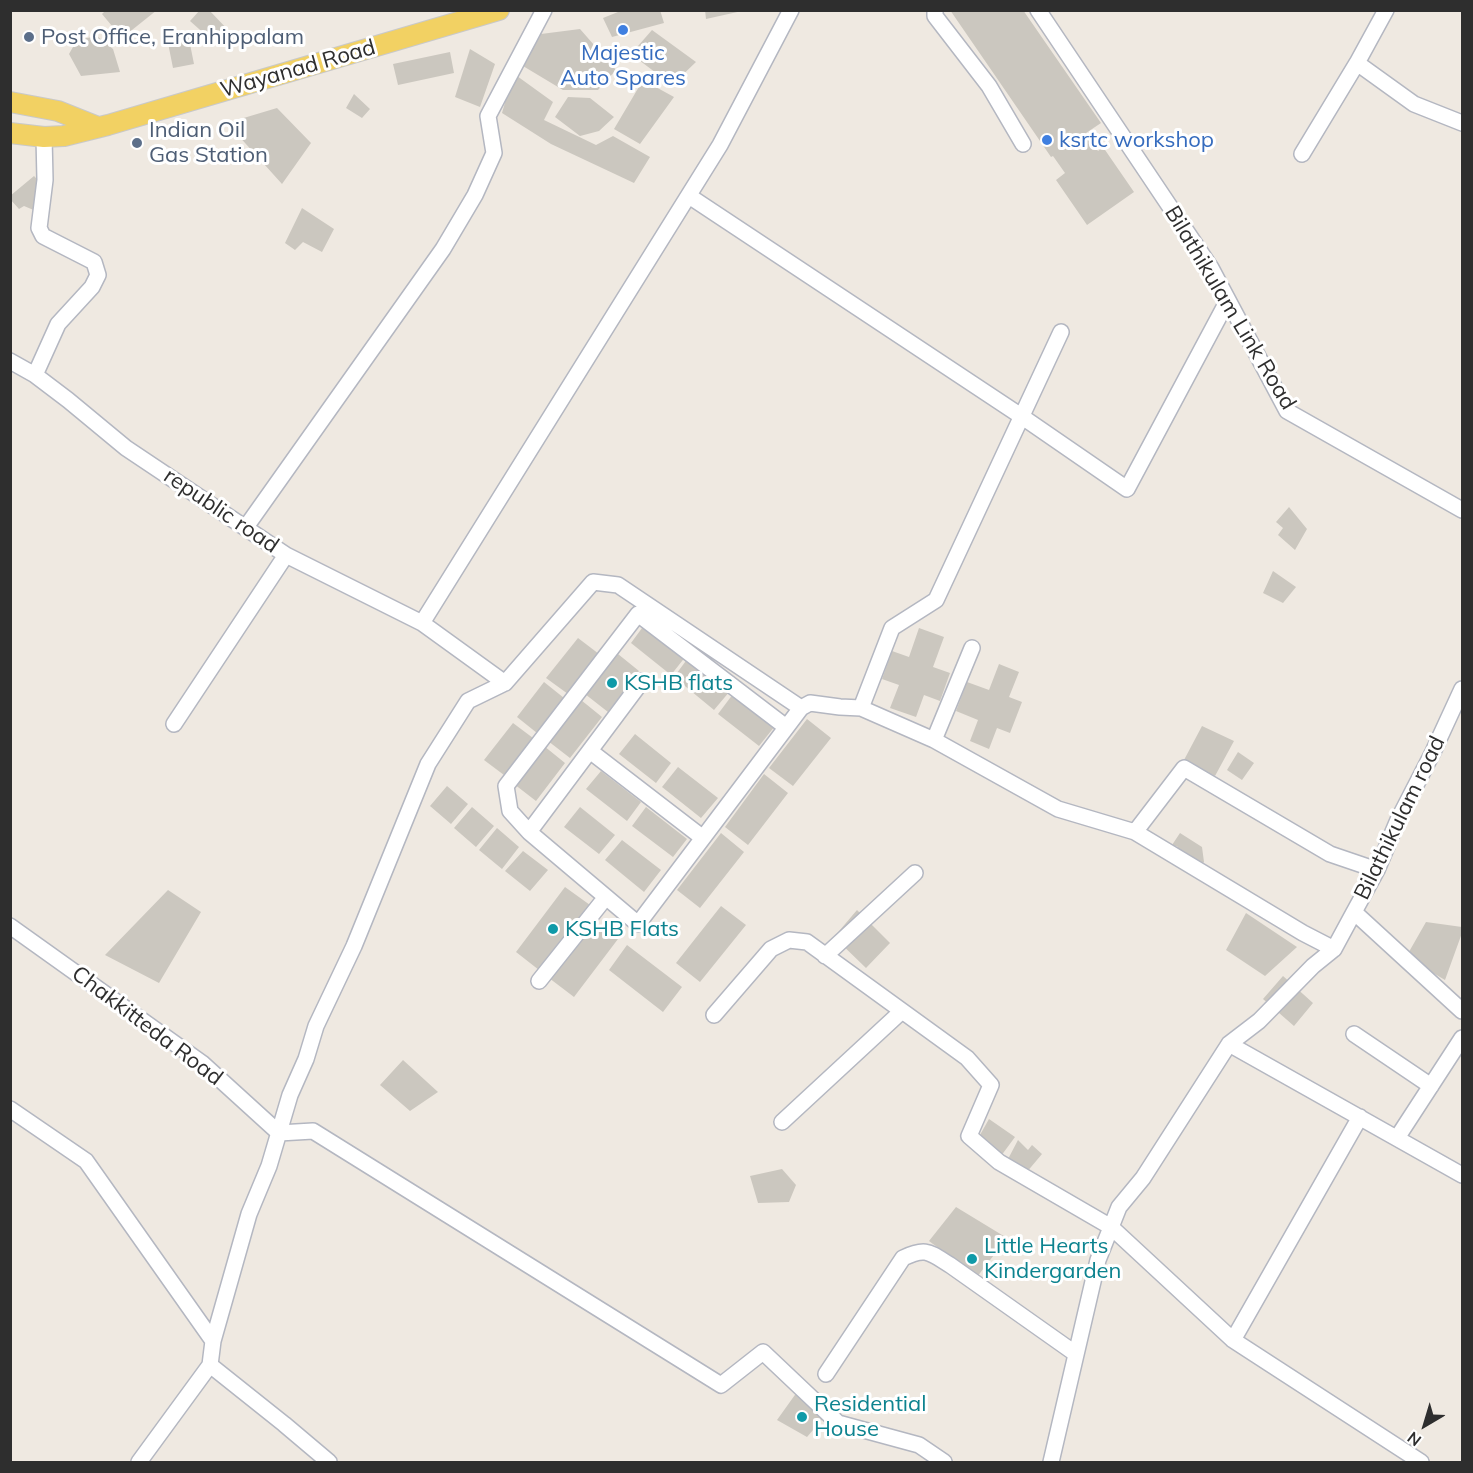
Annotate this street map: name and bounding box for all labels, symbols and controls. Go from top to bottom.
marker: Majestic Auto Spares [616,23,630,37]
place label: Post Office, Eranhippalam [41,24,304,50]
marker: Post Office, Eranhippalam [22,30,36,44]
street label: Wayanad Road [217,34,379,104]
place label: Majestic Auto Spares [560,40,686,92]
place label: Indian Oil Gas Station [149,117,268,168]
place label: ksrtc workshop [1059,127,1214,153]
marker: ksrtc workshop [1040,133,1054,147]
marker: Indian Oil Gas Station [130,136,144,150]
street label: Bilathikulam Link Road [1159,201,1301,415]
street label: republic road [159,463,283,559]
place label: KSHB flats [624,670,733,696]
marker: KSHB flats [605,676,619,690]
street label: Bilathikulam road [1349,732,1451,904]
place label: KSHB Flats [565,916,679,942]
marker: KSHB Flats [546,922,560,936]
street label: Chakkitteda Road [66,961,228,1091]
place label: Little Hearts Kindergarden [984,1233,1121,1284]
marker: Little Hearts Kindergarden [965,1252,979,1266]
place label: Residential House [814,1391,927,1442]
north arrow [1395,1395,1455,1455]
marker: Residential House [795,1410,809,1424]
text: N [1403,1428,1425,1451]

